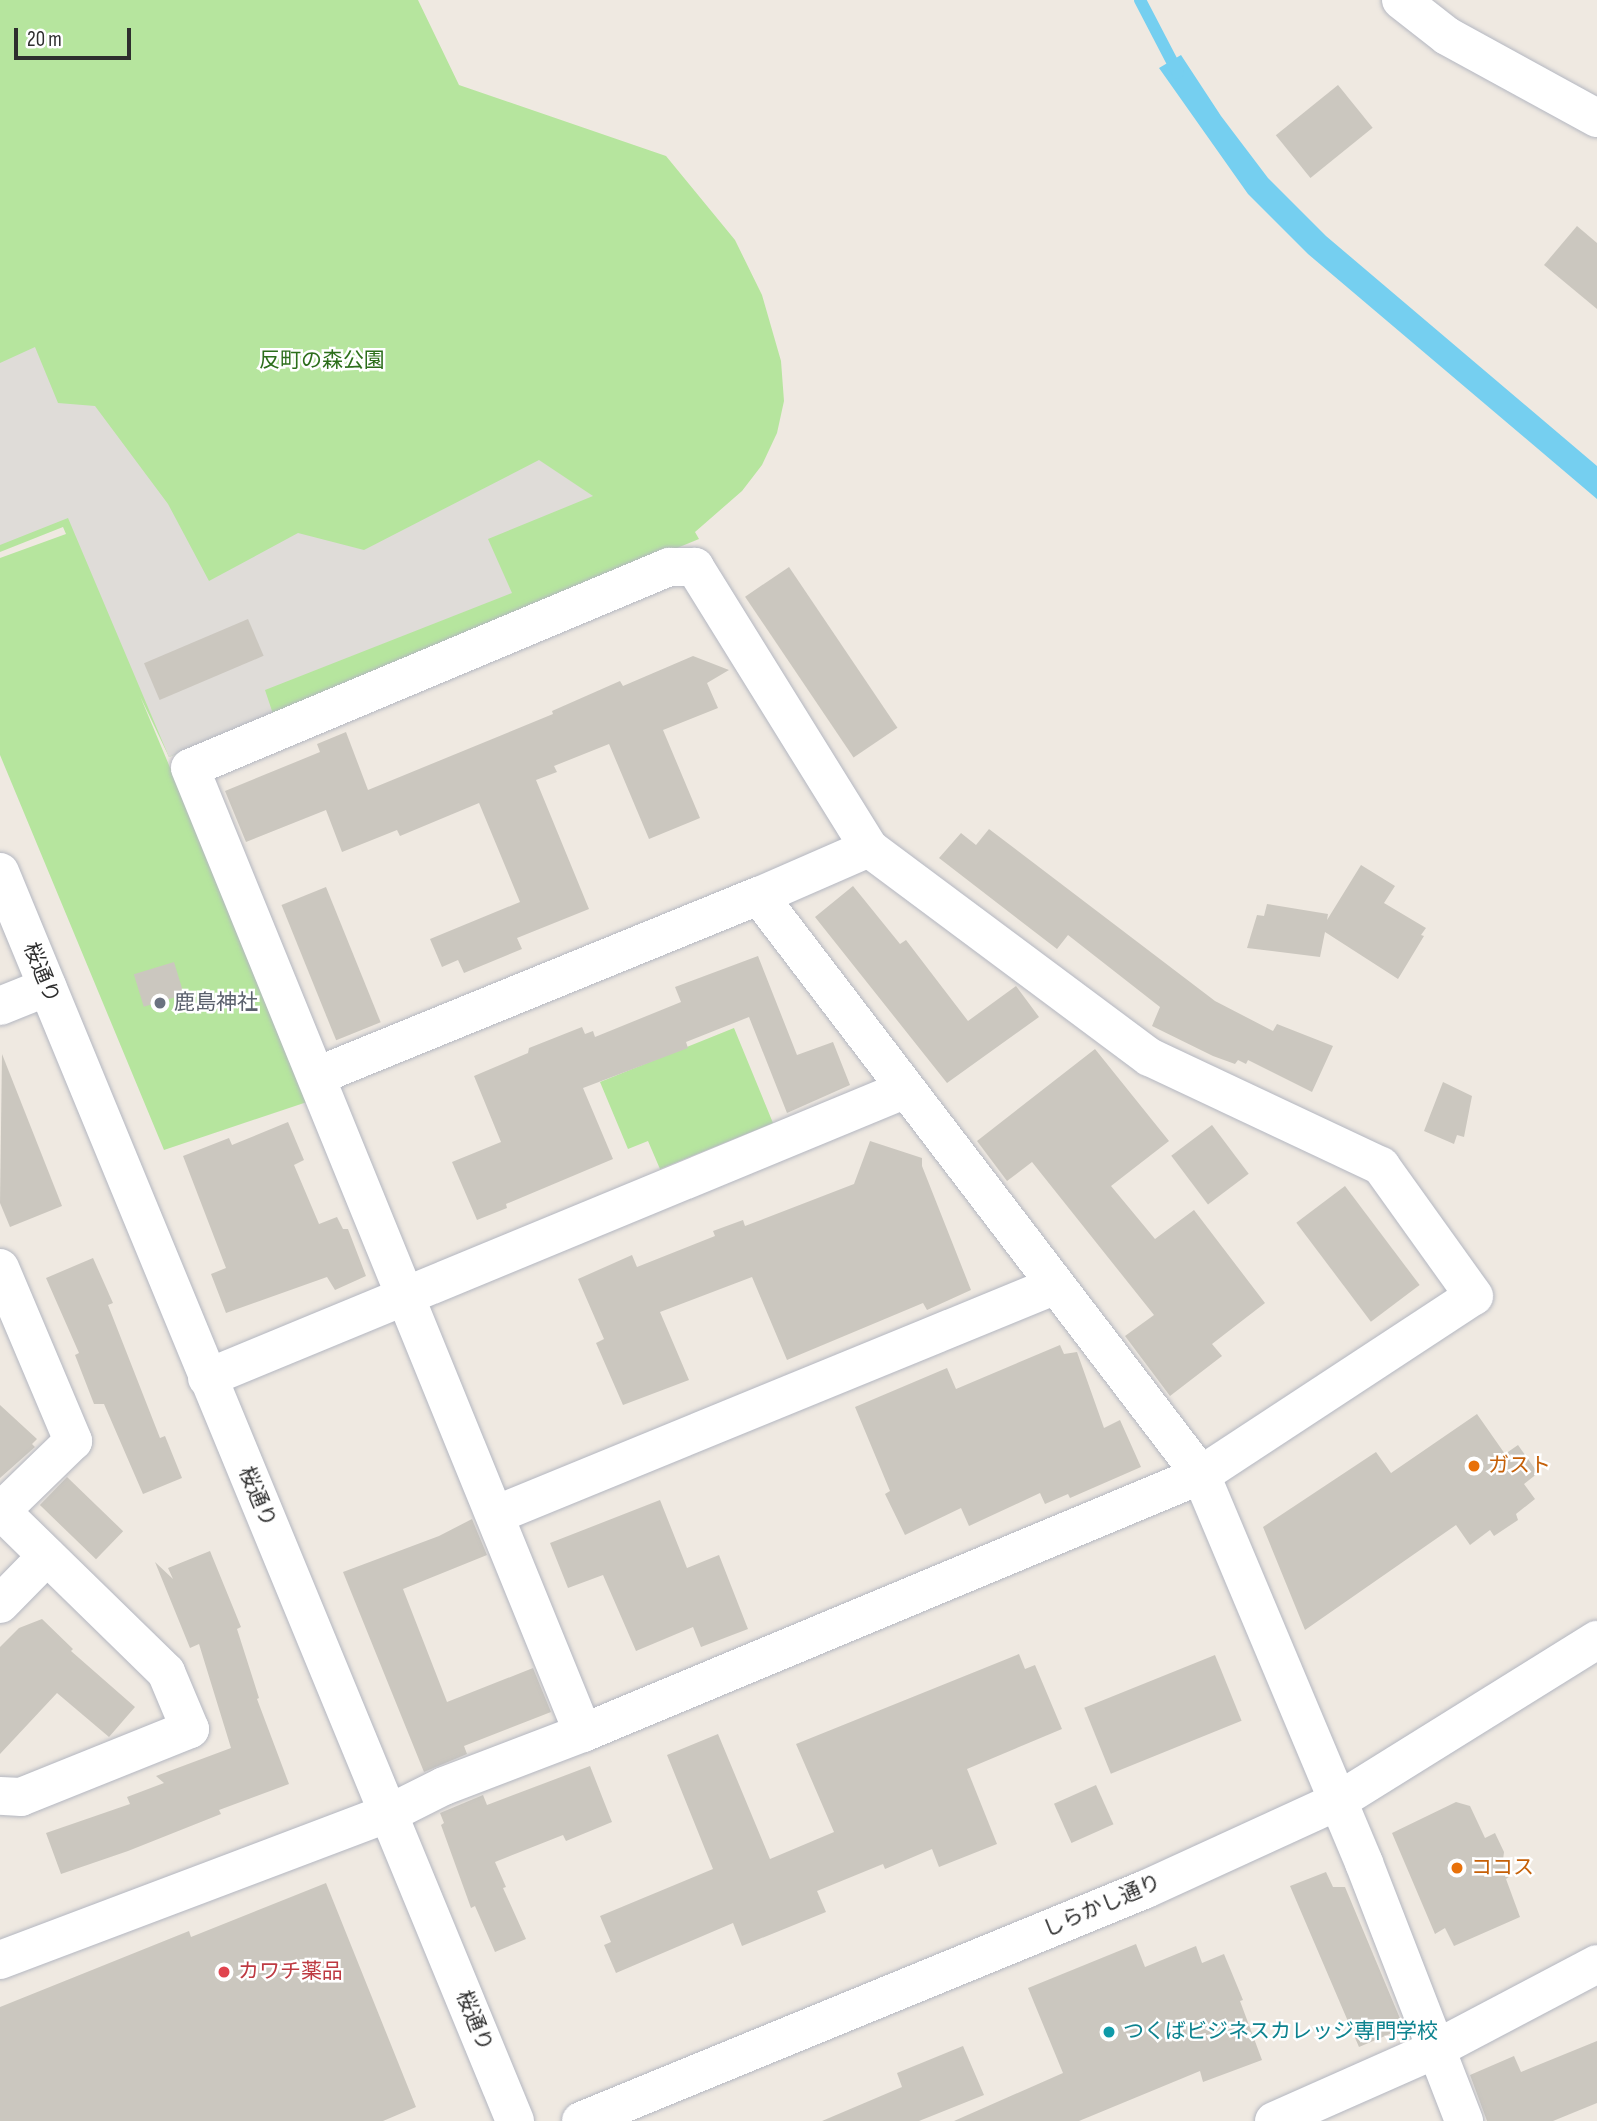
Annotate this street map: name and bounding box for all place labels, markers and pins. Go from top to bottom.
place label: 鹿島神社 [174,990,258,1016]
marker: 鹿島神社 [152,995,168,1011]
place label: ガスト [1488,1453,1551,1479]
marker: ガスト [1466,1458,1482,1474]
place label: ココス [1471,1855,1534,1881]
marker: ココス [1449,1860,1465,1876]
place label: カワチ薬品 [238,1959,343,1985]
marker: カワチ薬品 [216,1964,232,1980]
place label: つくばビジネスカレッジ専門学校 [1123,2019,1438,2045]
marker: つくばビジネスカレッジ専門学校 [1101,2024,1117,2040]

